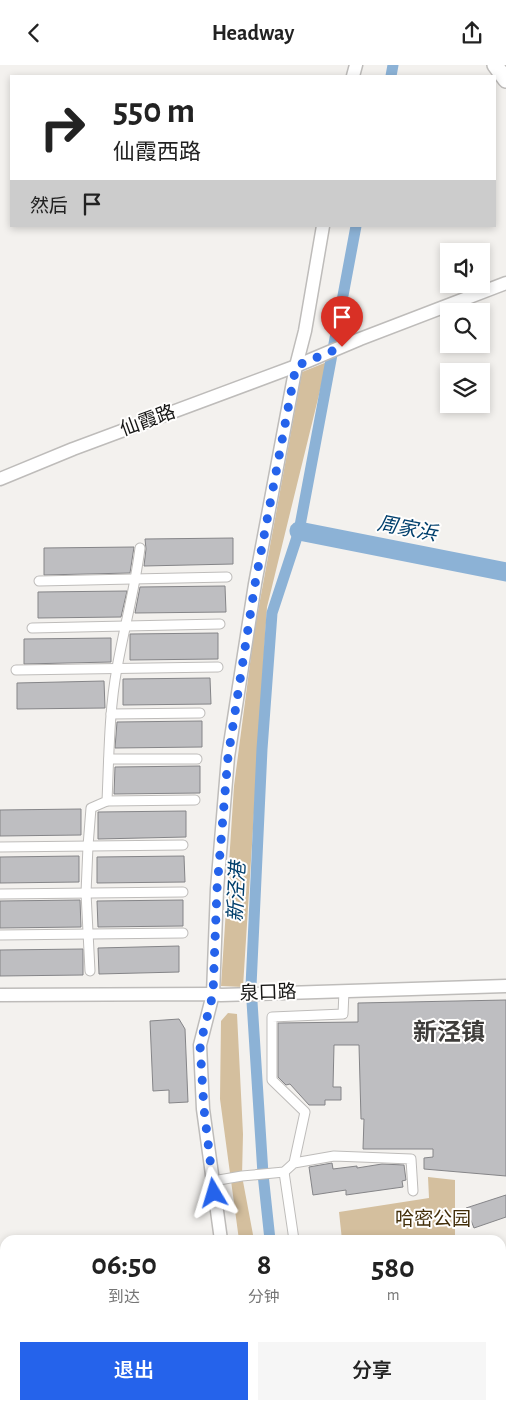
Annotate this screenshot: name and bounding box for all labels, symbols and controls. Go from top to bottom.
icon: back [20,19,48,47]
icon: share [458,19,486,47]
text: Headway [212,22,294,44]
text: 550 m [113,94,195,129]
icon: right [30,95,95,160]
text: 仙霞西路 [113,141,201,163]
icon: arrive [78,190,106,218]
text: 然后 [30,197,68,216]
map controls [440,243,490,413]
button: sound [440,243,490,293]
pin [321,296,363,347]
icon: arrive [328,303,356,331]
button: search [440,303,490,353]
button: layers [440,363,490,413]
street label: 仙霞路 [118,401,178,440]
water label: 周家浜 [376,512,441,545]
water label: 新泾港 [224,858,249,922]
street label: 泉口路 [239,982,297,1003]
district label: 新泾镇 [413,1019,485,1045]
position arrow [187,1166,239,1218]
park label: 哈密公园 [395,1208,471,1229]
text: 06:50 [91,1250,157,1280]
text: 8 [257,1250,272,1280]
text: 580 [371,1253,415,1283]
text: m [387,1287,399,1303]
text: 到达 [108,1289,140,1305]
text: 分钟 [248,1289,280,1305]
button: 退出 [20,1342,248,1400]
button: 分享 [258,1342,486,1400]

